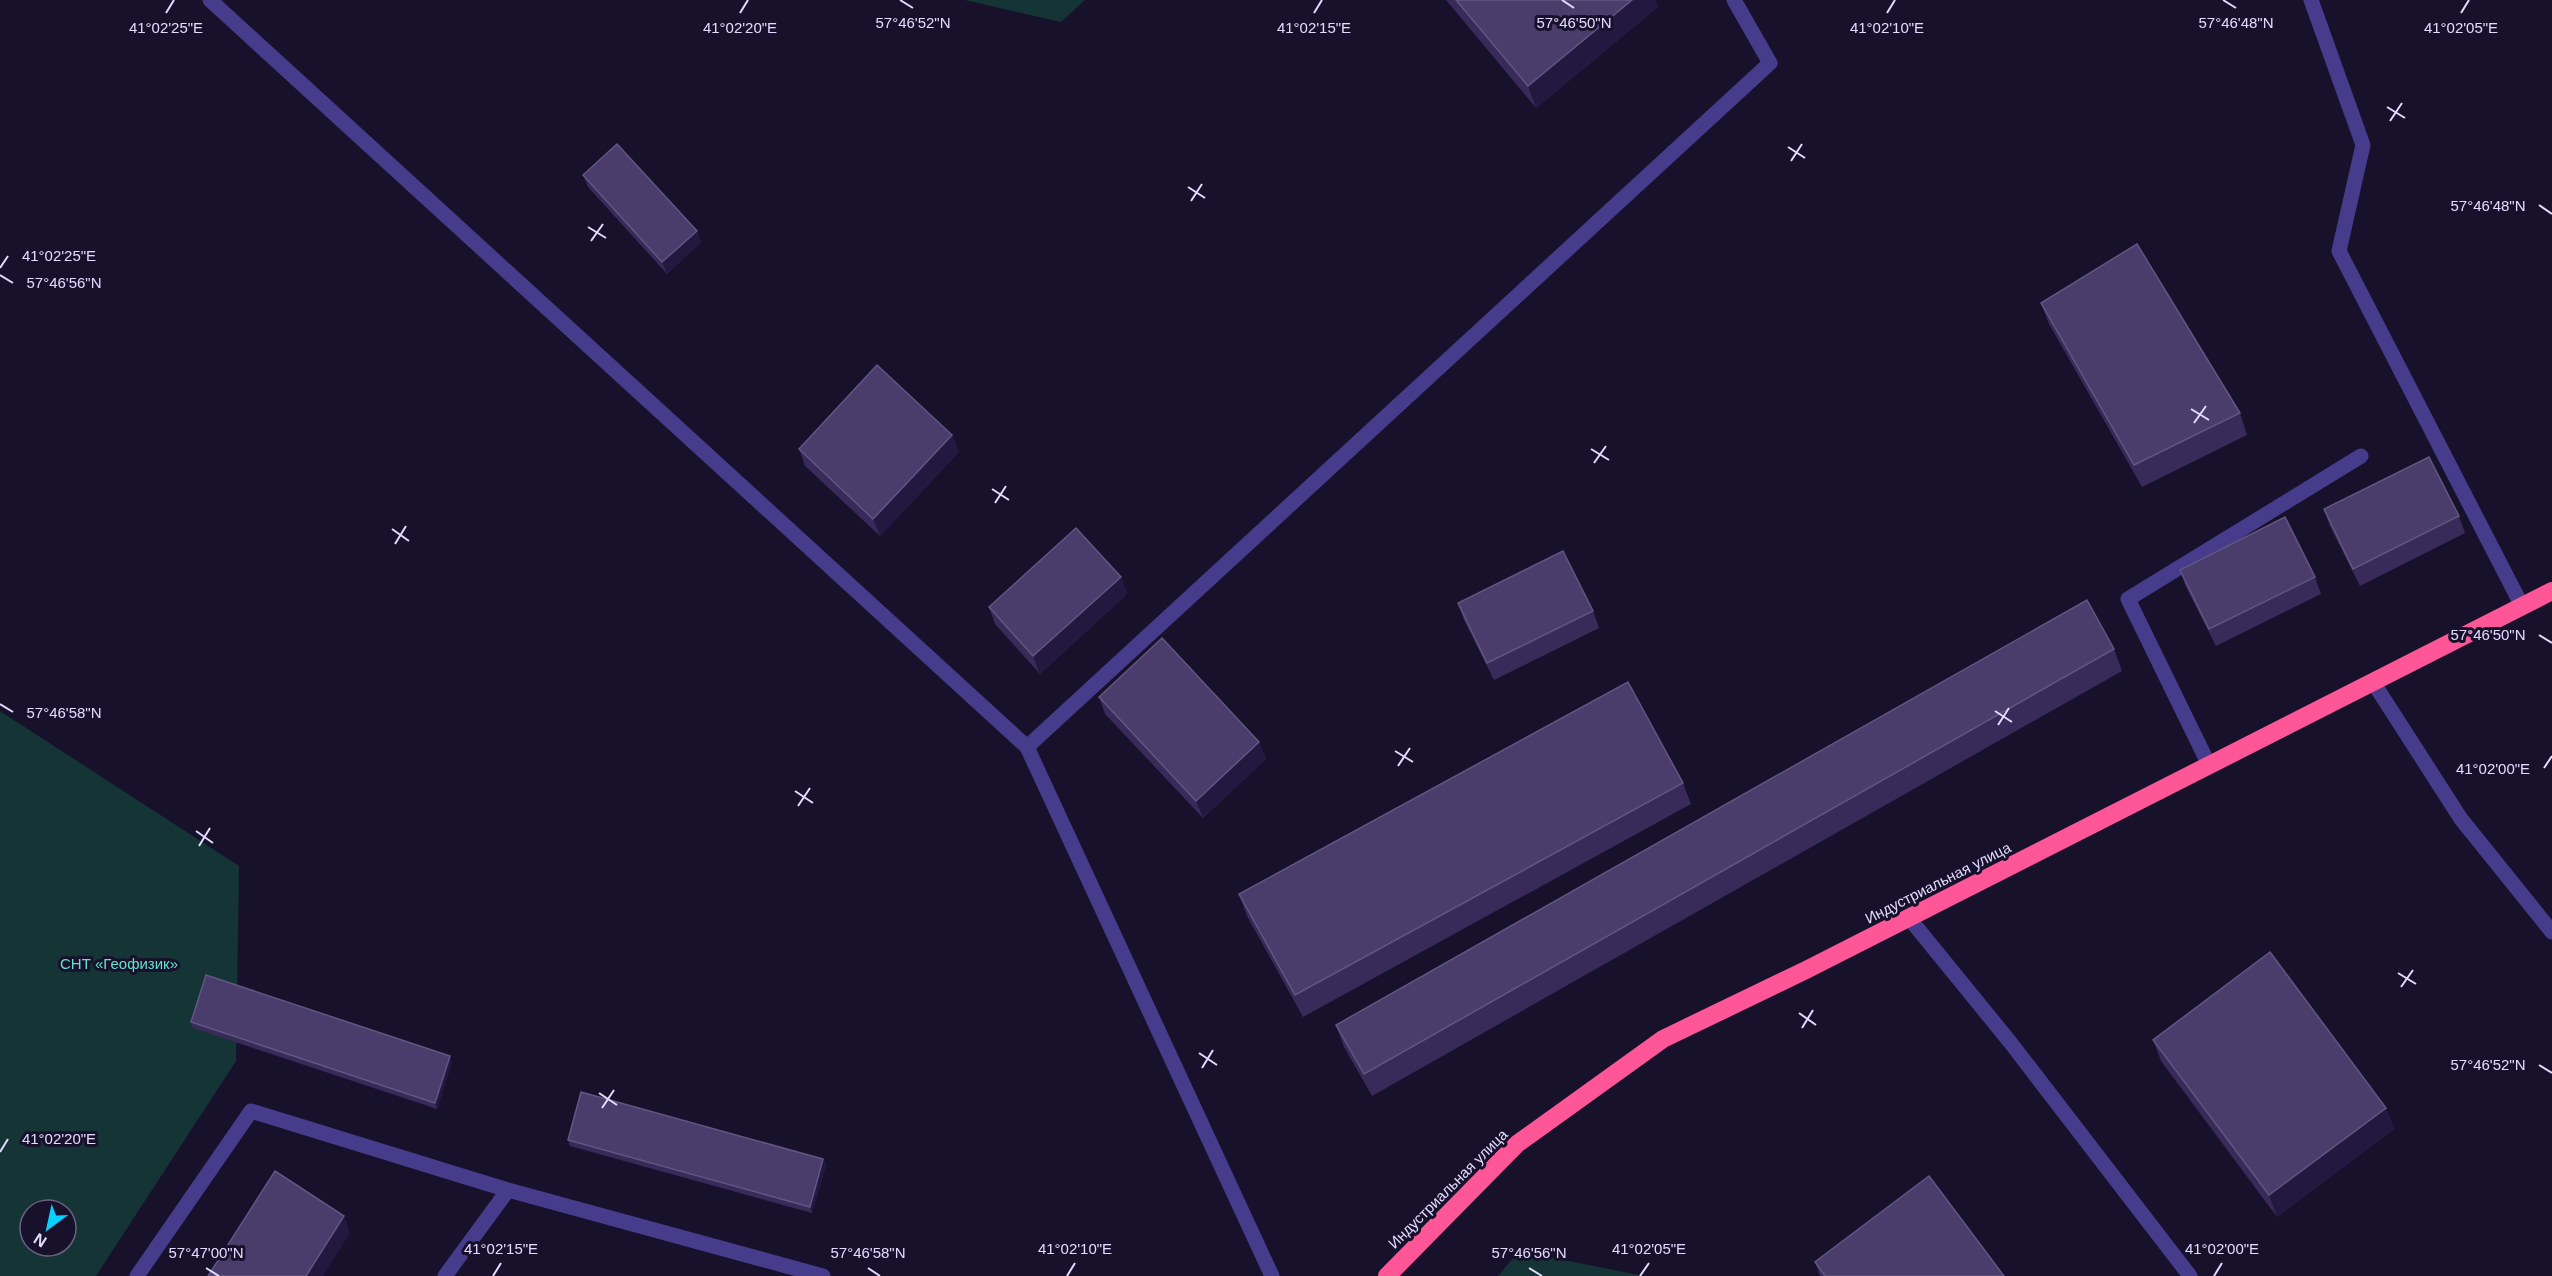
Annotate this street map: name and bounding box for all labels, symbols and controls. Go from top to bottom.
text: 57°46'52"N [875,14,951,31]
text: 57°46'50"N [1536,14,1612,31]
text: 57°46'48"N [2198,14,2274,31]
text: 41°02'25"E [129,19,203,36]
text: 41°02'20"E [703,19,777,36]
text: 41°02'15"E [1277,19,1351,36]
text: 41°02'10"E [1850,19,1924,36]
text: 41°02'05"E [2424,19,2498,36]
text: 57°46'48"N [2450,197,2526,214]
text: 41°02'25"E [22,247,96,264]
text: 57°46'56"N [26,274,102,291]
text: 57°46'50"N [2450,626,2526,643]
text: 57°46'58"N [26,704,102,721]
text: 41°02'00"E [2456,760,2530,777]
street label: Индустриальная улица [1862,838,2014,927]
park label: СНТ «Геофизик» [60,955,178,972]
text: 57°46'52"N [2450,1056,2526,1073]
street label: Индустриальная улица [1385,1125,1511,1252]
text: 41°02'20"E [22,1130,96,1147]
north arrow [18,1198,78,1258]
text: N [31,1230,50,1250]
text: 41°02'15"E [464,1240,538,1257]
text: 41°02'10"E [1038,1240,1112,1257]
text: 41°02'05"E [1612,1240,1686,1257]
text: 41°02'00"E [2185,1240,2259,1257]
text: 57°47'00"N [168,1244,244,1261]
text: 57°46'58"N [830,1244,906,1261]
text: 57°46'56"N [1491,1244,1567,1261]

